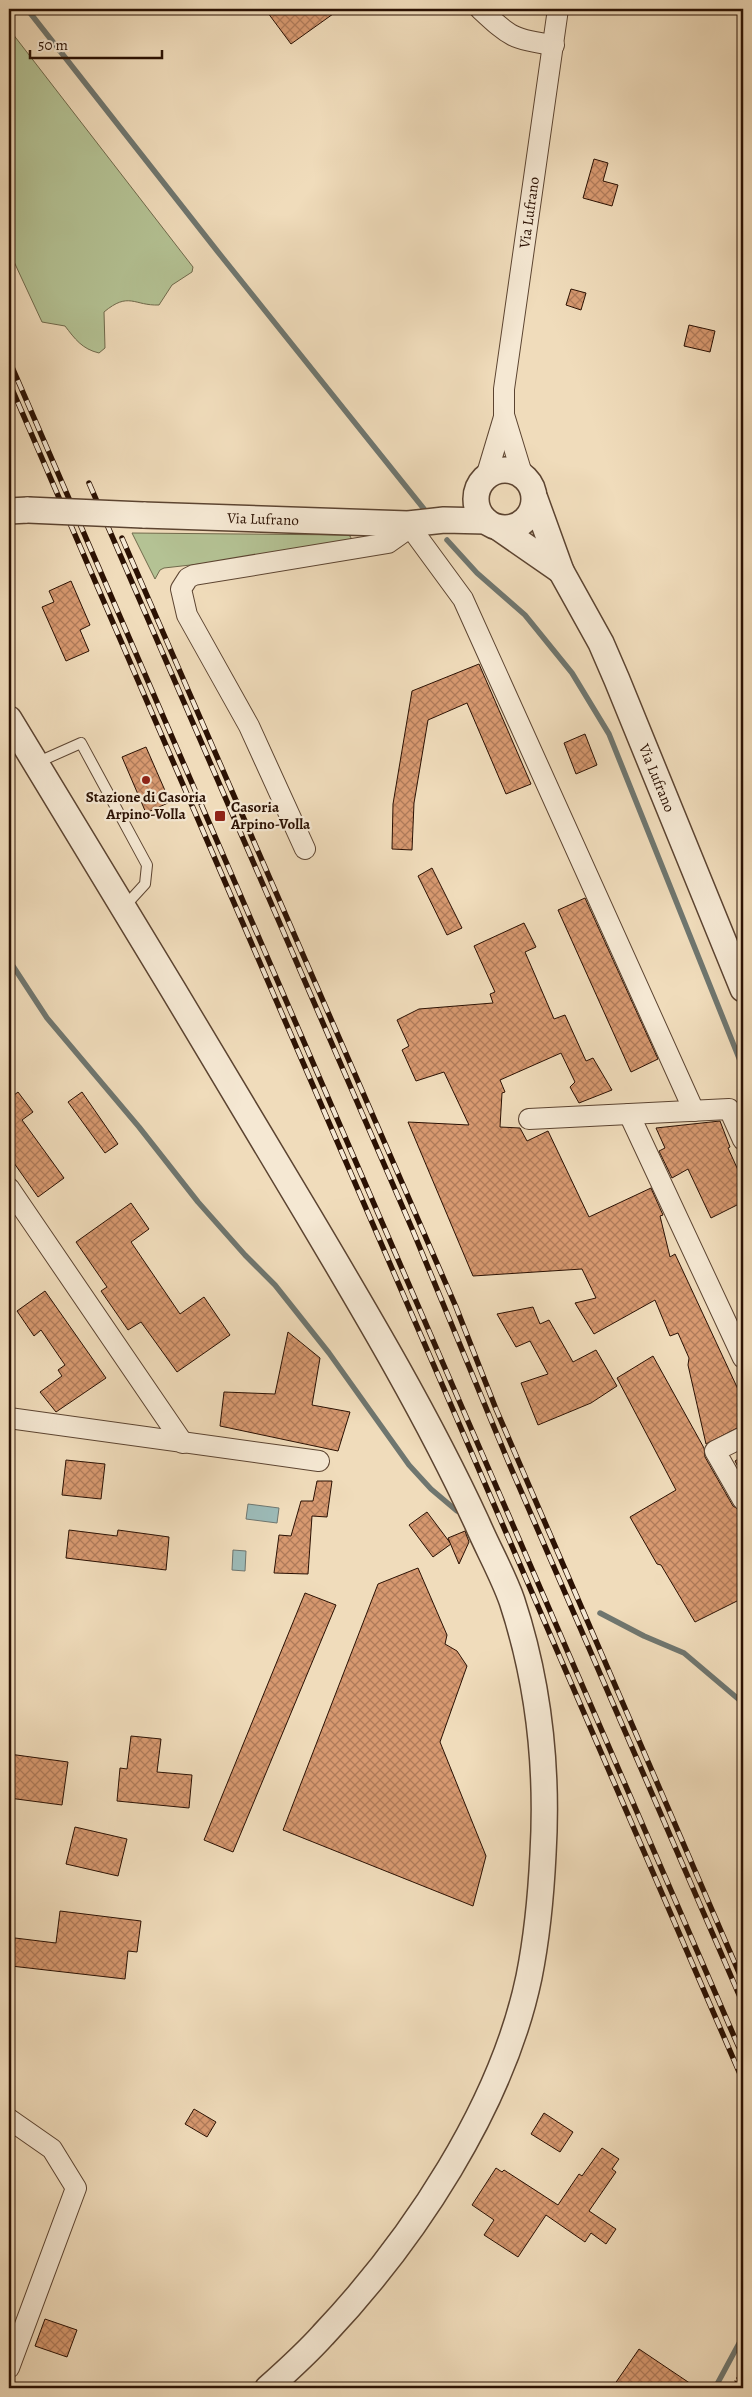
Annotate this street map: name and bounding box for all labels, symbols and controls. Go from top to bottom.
scale bar [30,28,162,60]
text: 50 m [38,35,68,55]
street label: Via Lufrano [514,176,544,250]
street label: Via Lufrano [226,508,299,530]
street label: Via Lufrano [634,740,680,815]
marker: Stazione di Casoria Arpino-Volla [140,774,152,786]
place label: Stazione di Casoria Arpino-Volla [86,787,207,824]
place label: Casoria Arpino-Volla [230,797,311,834]
marker: Casoria Arpino-Volla [213,809,227,823]

